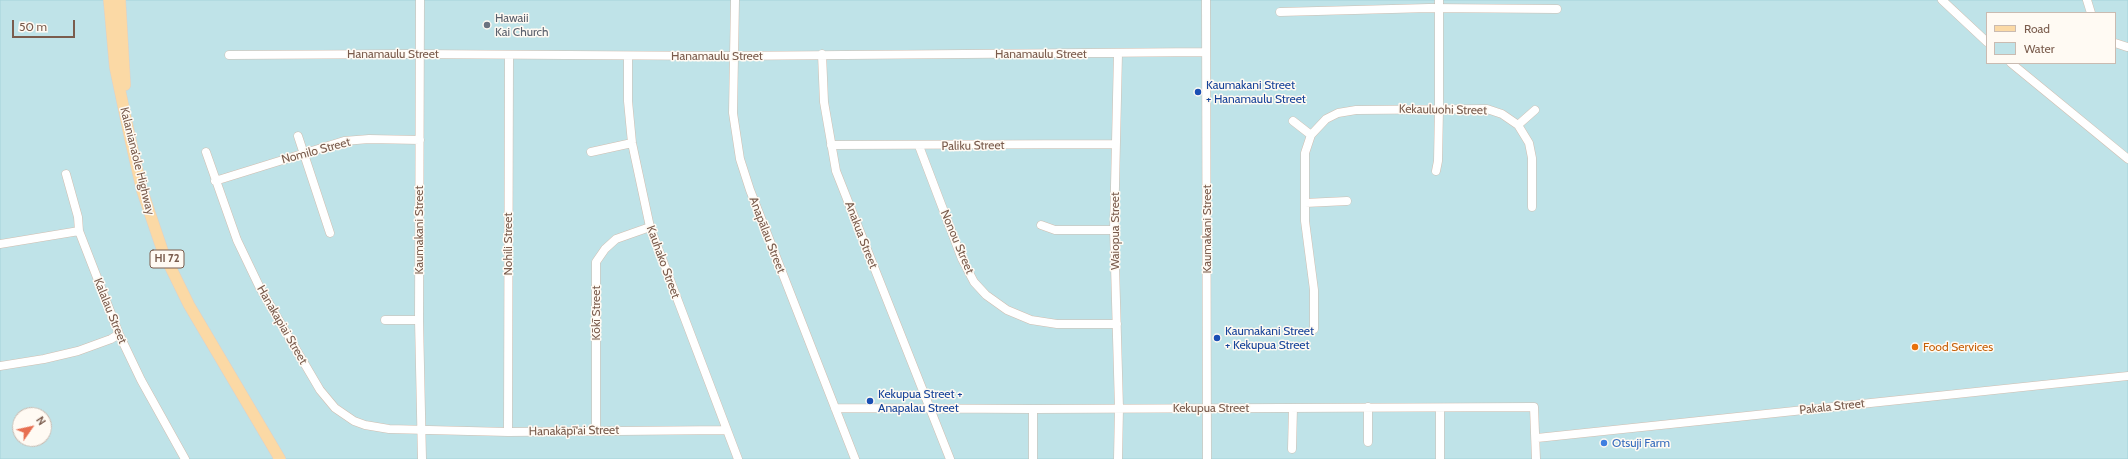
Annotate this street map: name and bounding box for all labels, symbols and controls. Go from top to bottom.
place label: Hawaii Kai Church [495,11,549,39]
scale bar [14,12,77,38]
legend [1986,12,2116,64]
text: 50 m [19,19,47,34]
marker: Hawaii Kai Church [482,20,492,30]
text: Road [2024,21,2050,36]
text: Water [2024,41,2054,56]
street label: Hanamaulu Street [347,47,439,61]
street label: Hanamaulu Street [995,47,1087,61]
street label: Hanamaulu Street [671,49,763,63]
place label: Kaumakani Street + Hanamaulu Street [1206,78,1306,106]
marker: Kaumakani Street + Hanamaulu Street [1193,87,1203,97]
street label: Kekauluohi Street [1399,102,1487,118]
street label: Kalaniana’ole Highway [117,106,157,216]
street label: Nomilo Street [280,135,352,167]
street label: Paliku Street [941,138,1005,154]
street label: Kaumakani Street [1200,185,1214,273]
street label: Kaumakani Street [412,186,426,274]
street label: Waiopua Street [1108,192,1122,270]
street label: Anapālau Street [746,195,788,275]
street label: Anakua Street [842,199,880,271]
street label: Nonou Street [937,208,977,276]
street label: Nohili Street [501,213,515,275]
street label: Kauhako Street [643,224,683,300]
road number: HI 72 [150,250,184,268]
street label: Kalalau Street [90,276,130,346]
street label: Hanakapiai Street [254,283,310,367]
street label: Kōkī Street [589,286,603,340]
place label: Kaumakani Street + Kekupua Street [1225,324,1314,352]
marker: Kaumakani Street + Kekupua Street [1212,333,1222,343]
place label: Food Services [1923,340,1993,354]
marker: Food Services [1910,342,1920,352]
place label: Kekupua Street + Anapalau Street [878,387,962,415]
marker: Kekupua Street + Anapalau Street [865,396,875,406]
street label: Pakala Street [1799,396,1865,418]
street label: Kekupua Street [1173,401,1249,415]
north arrow [12,407,52,447]
text: N [33,414,49,428]
street label: Hanakāpī‘ai Street [529,423,619,439]
place label: Otsuji Farm [1612,436,1670,450]
marker: Otsuji Farm [1599,438,1609,448]

